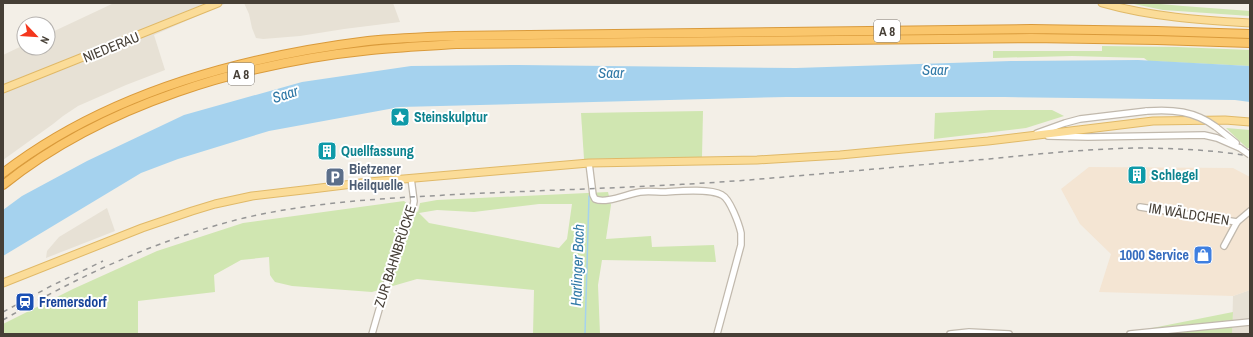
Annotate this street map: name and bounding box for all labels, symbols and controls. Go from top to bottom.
north arrow [16,16,56,56]
road number: A 8 [874,20,900,42]
street label: NIEDERAU [80,28,142,66]
text: N [37,34,53,46]
water label: Saar [922,59,949,80]
water label: Saar [598,62,625,83]
road number: A 8 [228,63,254,85]
water label: Saar [269,80,301,108]
place icon: Steinskulptur [389,106,411,128]
place label: Steinskulptur [414,108,488,126]
building icon: Quellfassung [316,140,338,162]
place label: Quellfassung [341,142,414,160]
place label: Bietzener Heilquelle [349,160,403,194]
building icon: Schlegel [1126,164,1148,186]
parking icon: Bietzener Heilquelle [324,166,346,188]
place label: Schlegel [1151,166,1198,184]
street label: IM WÄLDCHEN [1147,199,1231,229]
street label: ZUR BAHNBRÜCKE [370,203,420,309]
water label: Harlinger Bach [565,223,589,306]
shop icon: 1000 Service [1192,244,1214,266]
place label: 1000 Service [1119,246,1189,264]
station icon: Fremersdorf [14,291,36,313]
place label: Fremersdorf [39,293,107,311]

